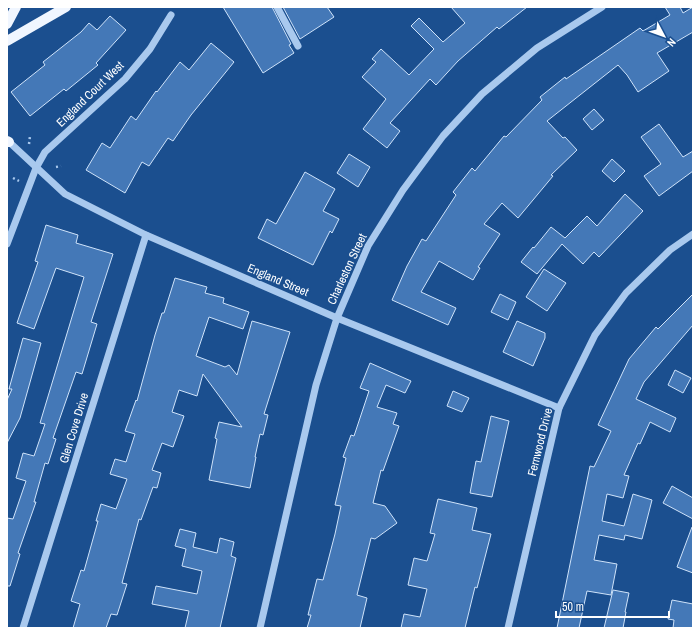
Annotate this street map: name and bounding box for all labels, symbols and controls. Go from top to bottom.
north arrow [644,16,684,56]
text: N [664,36,679,50]
street label: England Court West [53,58,127,130]
street label: Charleston Street [324,231,371,307]
street label: England Street [245,260,311,300]
street label: Glen Cove Drive [56,391,92,465]
street label: Fernwood Drive [524,406,556,478]
scale bar [556,593,669,619]
text: 50 m [562,599,584,615]

